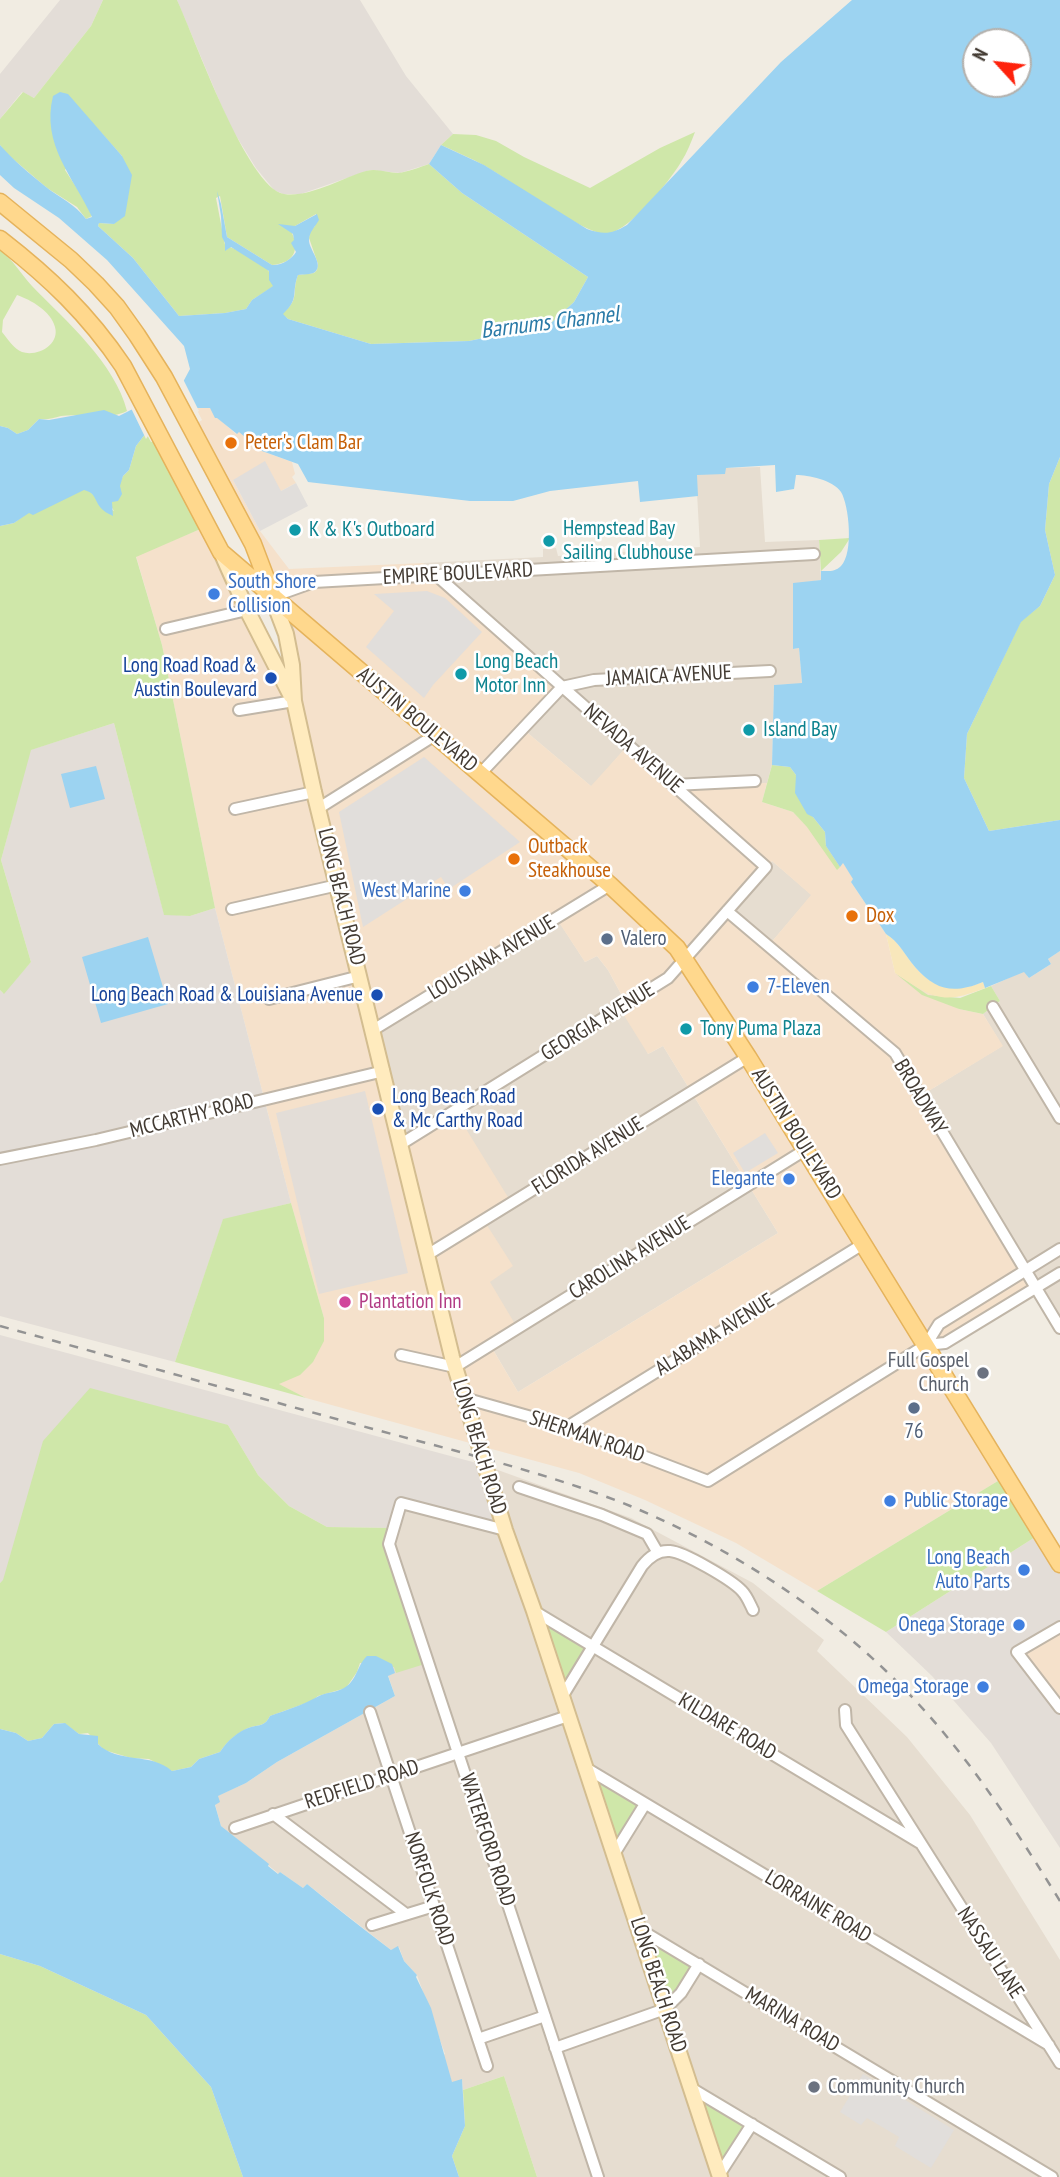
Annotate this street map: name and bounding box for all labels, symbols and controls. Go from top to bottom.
north arrow [962,28,1032,98]
text: N [967,44,993,64]
water label: Barnums Channel [479,301,621,345]
place label: Peter's Clam Bar [245,430,362,456]
marker: Peter's Clam Bar [223,435,239,451]
place label: Hempstead Bay Sailing Clubhouse [563,516,693,566]
place label: K & K's Outboard [309,517,434,543]
marker: K & K's Outboard [287,522,303,538]
marker: Hempstead Bay Sailing Clubhouse [541,533,557,549]
street label: EMPIRE BOULEVARD [382,557,534,591]
place label: South Shore Collision [228,569,316,619]
marker: South Shore Collision [206,586,222,602]
place label: Long Beach Motor Inn [475,649,558,699]
place label: Long Road Road & Austin Boulevard [123,653,257,703]
street label: JAMAICA AVENUE [606,660,732,692]
street label: AUSTIN BOULEVARD [351,662,483,778]
marker: Long Beach Motor Inn [453,666,469,682]
marker: Long Road Road & Austin Boulevard [263,670,279,686]
street label: NEVADA AVENUE [578,699,688,799]
place label: Island Bay [763,717,837,743]
marker: Island Bay [741,722,757,738]
street label: LONG BEACH ROAD [312,826,370,968]
place label: Outback Steakhouse [528,834,611,884]
marker: Outback Steakhouse [506,851,522,867]
place label: West Marine [362,878,451,904]
marker: West Marine [457,883,473,899]
place label: Dox [866,903,894,929]
marker: Dox [844,908,860,924]
street label: LOUISIANA AVENUE [424,910,560,1006]
place label: Valero [621,926,667,952]
marker: Valero [599,931,615,947]
place label: 7-Eleven [767,974,830,1000]
street label: GEORGIA AVENUE [537,977,659,1067]
marker: 7-Eleven [745,979,761,995]
place label: Long Beach Road & Louisiana Avenue [91,982,363,1008]
marker: Long Beach Road & Louisiana Avenue [369,987,385,1003]
place label: Tony Puma Plaza [700,1016,821,1042]
marker: Tony Puma Plaza [678,1021,694,1037]
street label: BROADWAY [888,1055,952,1139]
street label: AUSTIN BOULEVARD [746,1064,846,1204]
place label: Long Beach Road & Mc Carthy Road [392,1084,523,1134]
street label: MCCARTHY ROAD [127,1088,257,1144]
marker: Long Beach Road & Mc Carthy Road [370,1101,386,1117]
street label: FLORIDA AVENUE [528,1112,648,1200]
place label: Elegante [712,1166,775,1192]
marker: Elegante [781,1171,797,1187]
street label: CAROLINA AVENUE [565,1211,695,1305]
street label: ALABAMA AVENUE [651,1288,779,1382]
place label: Plantation Inn [359,1289,462,1315]
marker: Plantation Inn [337,1294,353,1310]
place label: Full Gospel Church [888,1348,969,1398]
marker: Full Gospel Church [975,1365,991,1381]
street label: LONG BEACH ROAD [446,1376,512,1518]
marker: 76 [906,1400,922,1416]
street label: SHERMAN ROAD [526,1406,648,1468]
place label: 76 [905,1419,923,1445]
place label: Public Storage [904,1488,1008,1514]
marker: Public Storage [882,1493,898,1509]
place label: Long Beach Auto Parts [927,1545,1010,1595]
marker: Long Beach Auto Parts [1016,1562,1032,1578]
place label: Onega Storage [898,1612,1005,1638]
marker: Onega Storage [1011,1617,1027,1633]
place label: Omega Storage [858,1674,969,1700]
marker: Omega Storage [975,1679,991,1695]
street label: KILDARE ROAD [674,1688,780,1766]
street label: REDFIELD ROAD [302,1755,422,1815]
street label: WATERFORD ROAD [454,1770,520,1910]
street label: NORFOLK ROAD [399,1829,459,1949]
street label: LORRAINE ROAD [760,1865,876,1949]
street label: NASSAU LANE [951,1903,1029,2003]
street label: LONG BEACH ROAD [624,1914,692,2056]
street label: MARINA ROAD [740,1982,844,2058]
place label: Community Church [828,2074,965,2100]
marker: Community Church [806,2079,822,2095]

